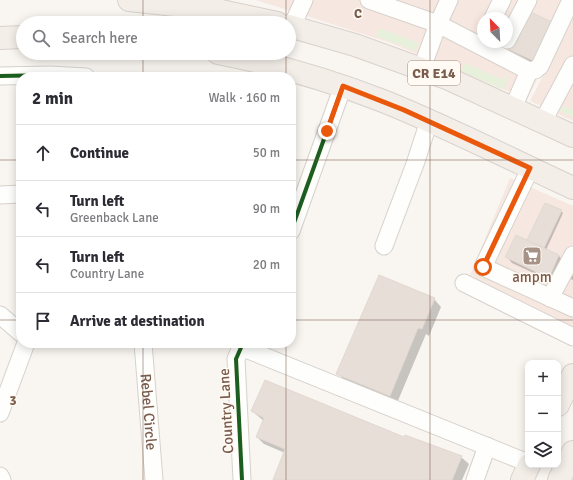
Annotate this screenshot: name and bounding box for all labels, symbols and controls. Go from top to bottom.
text: C [354,6,362,22]
north arrow [477,12,513,48]
search box [16,16,296,60]
icon: search [30,27,52,49]
text: Search here [62,29,138,47]
road number: CR E14 [408,61,460,85]
text: 2 min [32,88,73,109]
text: Walk · 160 m [209,90,280,106]
route end [318,122,336,140]
icon: ahead [32,142,54,164]
text: Continue [70,144,129,162]
text: 50 m [253,145,280,161]
text: Turn left [70,192,124,210]
icon: left [32,198,54,220]
text: 90 m [253,201,280,217]
text: Greenback Lane [70,210,159,226]
supermarket icon: ampm [521,245,543,267]
text: Turn left [70,248,124,266]
icon: left [32,254,54,276]
text: 20 m [253,257,280,273]
route start [474,258,492,276]
text: Country Lane [70,266,144,282]
place label: ampm [512,268,552,286]
icon: arrive [32,310,54,332]
text: Arrive at destination [70,312,205,330]
map controls [525,360,561,468]
button: + [525,360,561,396]
street label: Country Lane [215,368,237,454]
street label: Rebel Circle [136,373,161,451]
text: 3 [9,393,17,409]
button: − [525,396,561,432]
button: layers [525,432,561,468]

